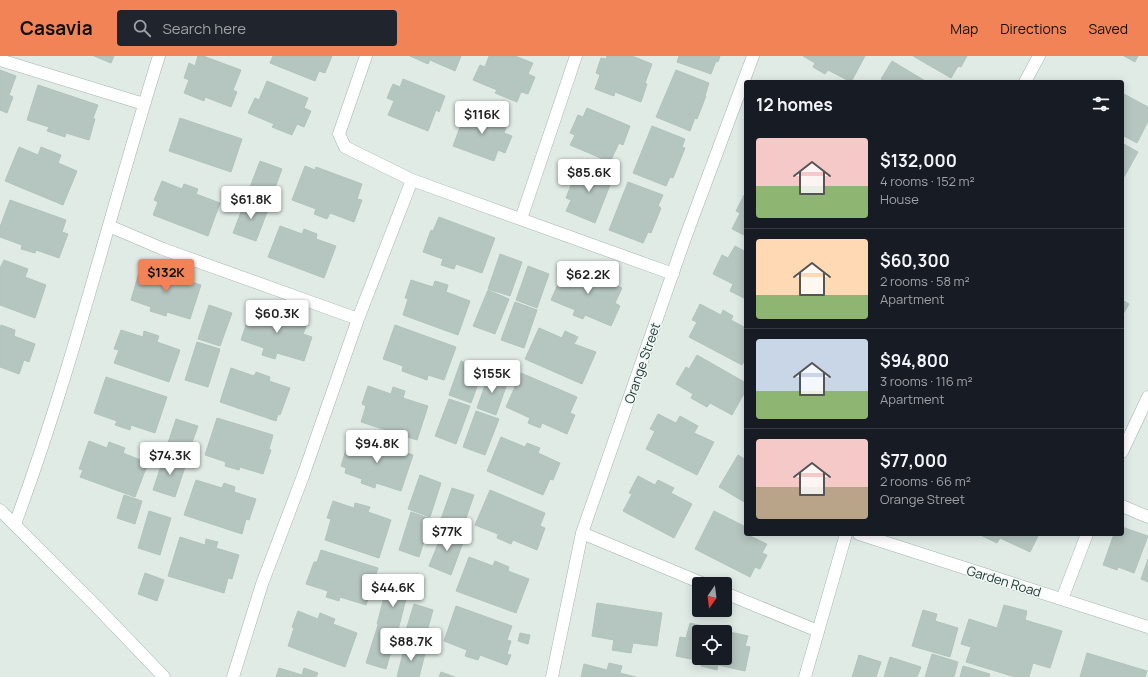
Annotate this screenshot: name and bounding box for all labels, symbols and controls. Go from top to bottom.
search box [117,10,397,46]
text: Casavia [20,15,93,41]
icon: search [131,17,153,39]
text: Search here [163,18,246,39]
text: Map [950,19,978,38]
text: Directions [1000,19,1067,38]
text: Saved [1089,19,1128,38]
text: 12 homes [756,93,833,116]
icon: filters [1090,93,1112,115]
pin: $116K [454,101,510,135]
text: $116K [464,105,500,123]
text: $132,000 [880,149,957,172]
icon: home [788,154,836,202]
pin: $85.6K [556,159,622,193]
text: $85.6K [567,163,611,181]
text: 4 rooms · 152 m² [880,172,975,190]
pin: $61.8K [218,186,284,220]
text: $61.8K [230,190,272,208]
text: House [880,190,919,208]
text: $60,300 [880,249,950,272]
icon: home [788,255,836,303]
pin: $132K [138,259,194,293]
pin: $62.2K [555,261,621,295]
text: $132K [147,263,185,281]
text: $62.2K [566,265,610,283]
text: 2 rooms · 58 m² [880,272,970,290]
text: Apartment [880,290,944,308]
pin: $60.3K [244,300,310,334]
text: $60.3K [255,304,299,322]
street label: Orange Street [620,320,664,406]
text: $94,800 [880,349,949,372]
icon: home [788,355,836,403]
pin: $155K [464,360,520,394]
text: $155K [473,364,511,382]
text: 3 rooms · 116 m² [880,372,973,390]
text: Apartment [880,390,944,408]
pin: $94.8K [344,430,410,464]
text: $94.8K [355,434,399,452]
pin: $74.3K [137,442,203,476]
text: $74.3K [149,446,191,464]
text: $77,000 [880,449,947,472]
icon: home [788,455,836,503]
text: 2 rooms · 66 m² [880,472,971,490]
text: Orange Street [880,490,965,508]
pin: $77K [423,518,471,552]
text: $77K [432,522,462,540]
street label: Garden Road [964,561,1044,601]
pin: $44.6K [360,574,426,608]
north arrow [692,577,732,617]
map controls [692,577,732,665]
text: $44.6K [371,578,415,596]
button: locate [692,625,732,665]
pin: $88.7K [378,628,444,662]
text: $88.7K [389,632,433,650]

